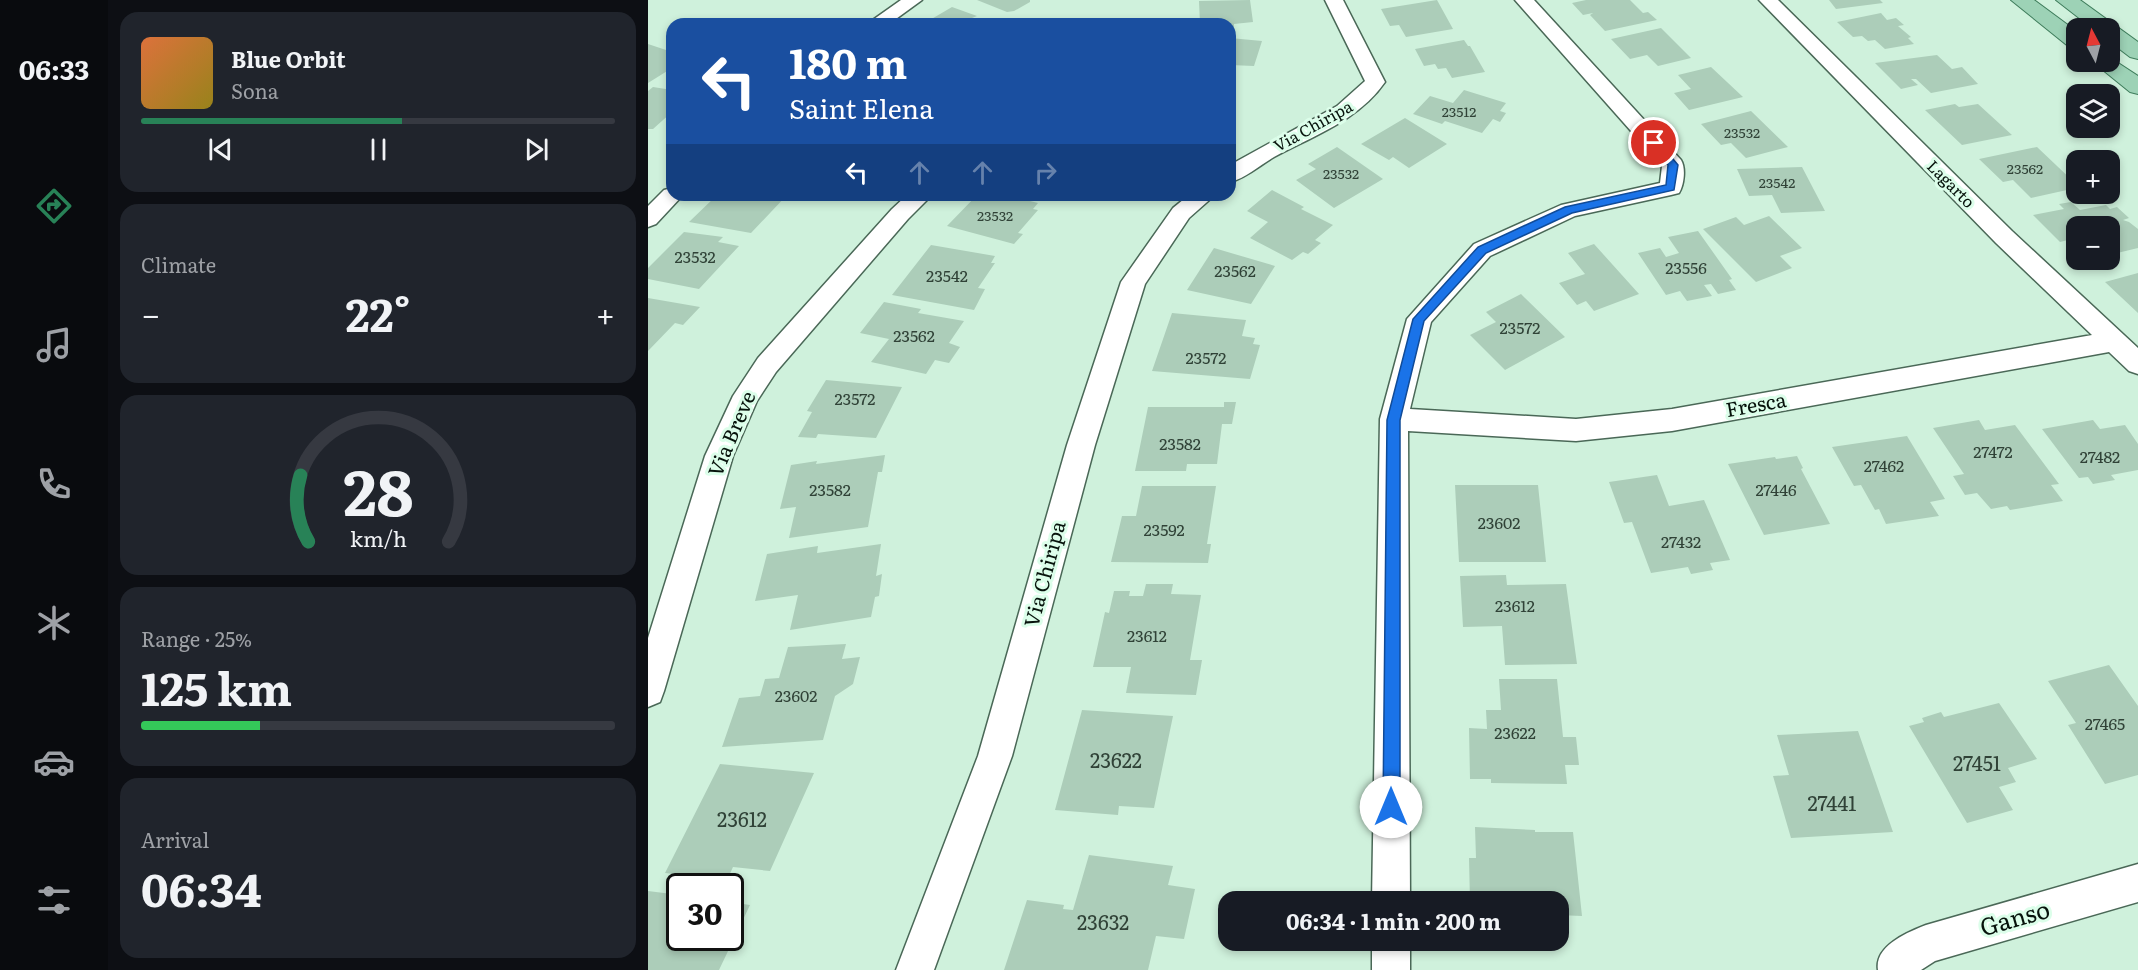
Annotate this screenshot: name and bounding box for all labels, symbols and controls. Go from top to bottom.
north arrow [2066,18,2120,72]
map controls [2066,18,2120,270]
text: 180 m [789,30,907,92]
text: Blue Orbit [231,42,346,75]
icon: left [690,42,768,120]
text: 06:33 [19,48,89,88]
text: Sona [231,75,279,105]
button: layers [2066,84,2120,138]
text: Saint Elena [789,87,934,127]
street label: Via Chiripa [1269,93,1357,157]
house number: 23512 [1442,101,1476,121]
pin [1628,117,1679,168]
house number: 23532 [1724,122,1760,142]
icon: arrive [1637,126,1670,159]
icon: previous [204,133,237,166]
icon: pause [362,133,395,166]
icon: next [520,133,553,166]
button: + [2066,150,2120,204]
street label: Lagarto [1922,154,1981,213]
icon: left [840,156,873,189]
icon: ahead [903,156,936,189]
icon: ahead [966,156,999,189]
icon: right [1029,156,1062,189]
house number: 23562 [2007,158,2043,178]
house number: 23532 [1323,163,1359,183]
house number: 23542 [1759,172,1795,192]
icon: directions [33,185,75,227]
house number: 23532 [977,205,1013,225]
button: − [2066,216,2120,270]
house number: 23532 [674,244,716,268]
text: Climate [141,249,216,279]
house number: 23556 [1665,255,1707,279]
house number: 23562 [1214,258,1256,282]
house number: 23542 [926,263,968,287]
text: 22° [345,279,411,346]
text: − [141,288,160,337]
text: + [596,288,615,337]
house number: 23572 [1500,315,1540,339]
house number: 23562 [893,323,935,347]
icon: music [33,324,75,366]
house number: 23572 [1186,345,1226,369]
street label: Fresca [1723,383,1789,423]
street label: Via Breve [699,386,762,481]
house number: 23572 [835,386,875,410]
house number: 23582 [1159,431,1201,455]
house number: 27472 [1973,439,2013,463]
text: 28 [343,443,413,535]
house number: 27482 [2080,444,2120,468]
house number: 27462 [1864,453,1904,477]
icon: phone [33,463,75,505]
house number: 23582 [809,477,851,501]
house number: 27446 [1755,477,1797,501]
house number: 23602 [1478,510,1520,534]
street label: Via Chiripa [1014,517,1072,630]
house number: 23592 [1143,517,1185,541]
text: km/h [349,522,407,554]
house number: 27432 [1661,529,1701,553]
house number: 23612 [1495,593,1535,617]
icon: climate [33,602,75,644]
text: Range · 25% [141,623,252,653]
house number: 23612 [1127,623,1167,647]
text: 125 km [141,653,292,720]
house number: 23602 [775,683,817,707]
house number: 27465 [2085,711,2125,735]
house number: 23622 [1494,720,1536,744]
icon: car [33,741,75,783]
house number: 23622 [1090,744,1142,774]
house number: 27451 [1953,747,2001,777]
position arrow [1359,775,1423,839]
house number: 27441 [1808,787,1856,817]
house number: 23612 [717,803,767,833]
text: Arrival [141,824,209,854]
text: 06:34 [141,854,262,921]
speed limit sign: 30 [666,873,744,951]
icon: filters [33,879,75,921]
street label: Ganso [1975,890,2053,943]
text: 06:34 · 1 min · 200 m [1286,904,1501,937]
house number: 23632 [1077,906,1129,936]

